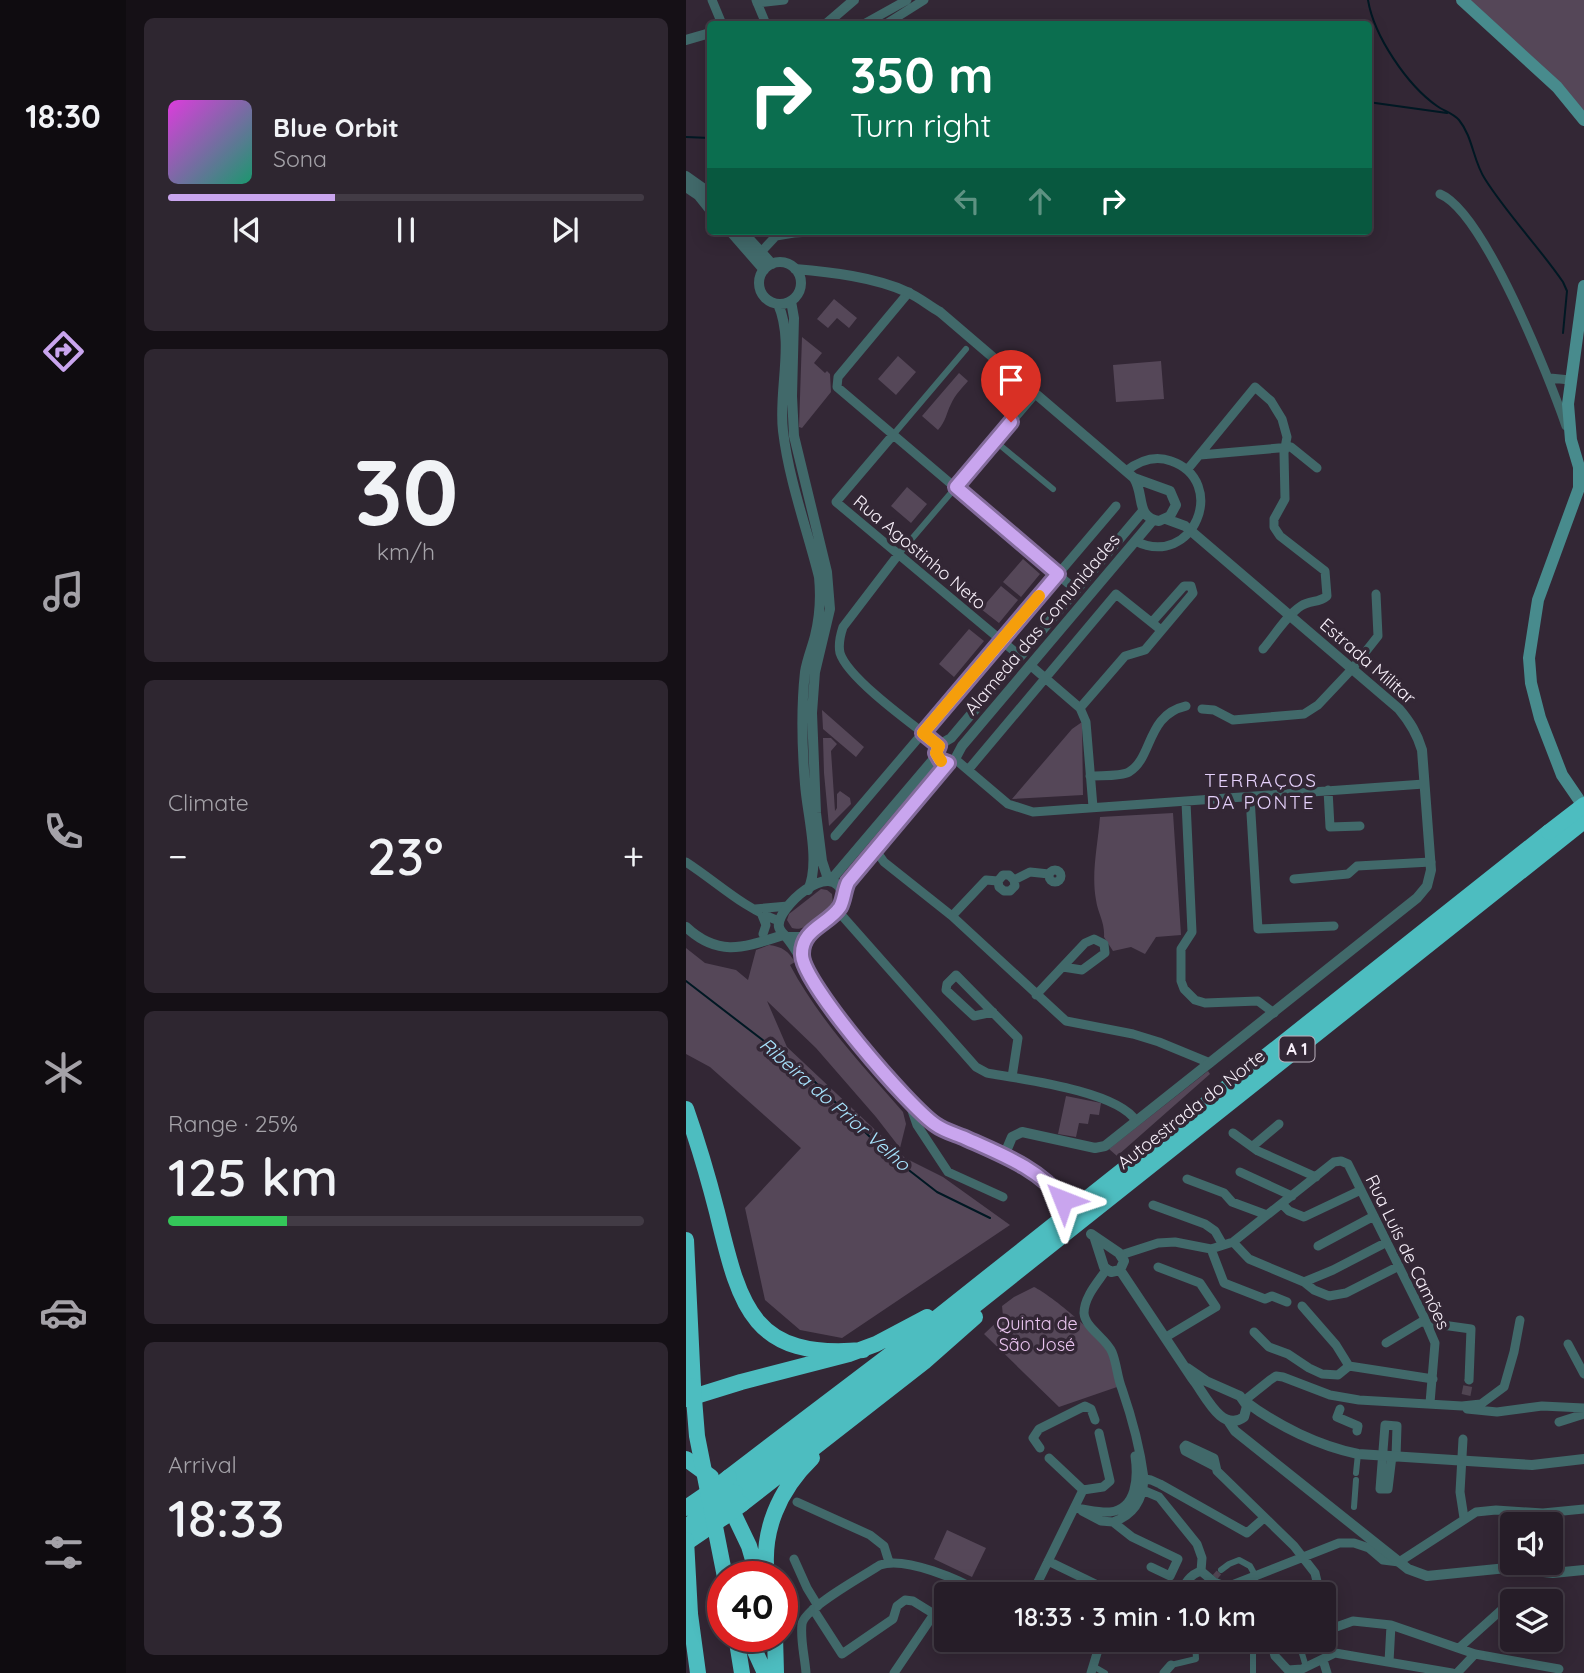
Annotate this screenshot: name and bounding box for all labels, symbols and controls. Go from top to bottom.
text: 350 m [850,44,994,105]
icon: right [735,49,826,140]
text: 18:30 [25,96,101,136]
text: Turn right [850,105,991,145]
text: Blue Orbit [273,111,399,144]
text: Sona [273,144,327,173]
icon: left [948,182,986,220]
icon: ahead [1021,182,1059,220]
icon: right [1094,182,1132,220]
icon: previous [228,211,266,249]
icon: pause [387,211,425,249]
icon: next [546,211,584,249]
icon: directions [39,327,88,376]
pin [981,350,1041,422]
icon: arrive [992,361,1030,399]
text: 30 [354,434,458,548]
street label: Rua Agostinho Neto [849,490,991,614]
street label: Alameda das Comunidades [959,528,1125,720]
text: km/h [377,537,435,566]
icon: music [39,567,88,616]
street label: Estrada Militar [1315,613,1421,709]
district label: TERRAÇOS DA PONTE [1204,768,1318,814]
text: Climate [168,788,249,817]
icon: phone [39,807,88,856]
text: 23° [367,823,443,888]
text: − [168,832,188,880]
text: + [623,832,644,880]
water label: Ribeira do Prior Velho [755,1032,916,1177]
road number: A 1 [1280,1036,1314,1062]
street label: Autoestrada do Norte [1112,1044,1270,1174]
icon: climate [39,1048,88,1097]
text: Range · 25% [168,1109,298,1138]
text: 125 km [168,1144,338,1209]
position arrow [1026,1163,1100,1237]
street label: Rua Luís de Camões [1361,1171,1455,1333]
icon: car [39,1288,88,1337]
park label: Quinta de São José [996,1312,1078,1356]
text: Arrival [168,1450,237,1479]
text: 18:33 [168,1485,284,1550]
map controls [1500,1512,1563,1652]
button: sound [1500,1512,1563,1575]
icon: filters [39,1528,88,1577]
speed limit sign: 40 [707,1561,798,1652]
button: layers [1500,1589,1563,1652]
text: 18:33 · 3 min · 1.0 km [1014,1600,1256,1633]

